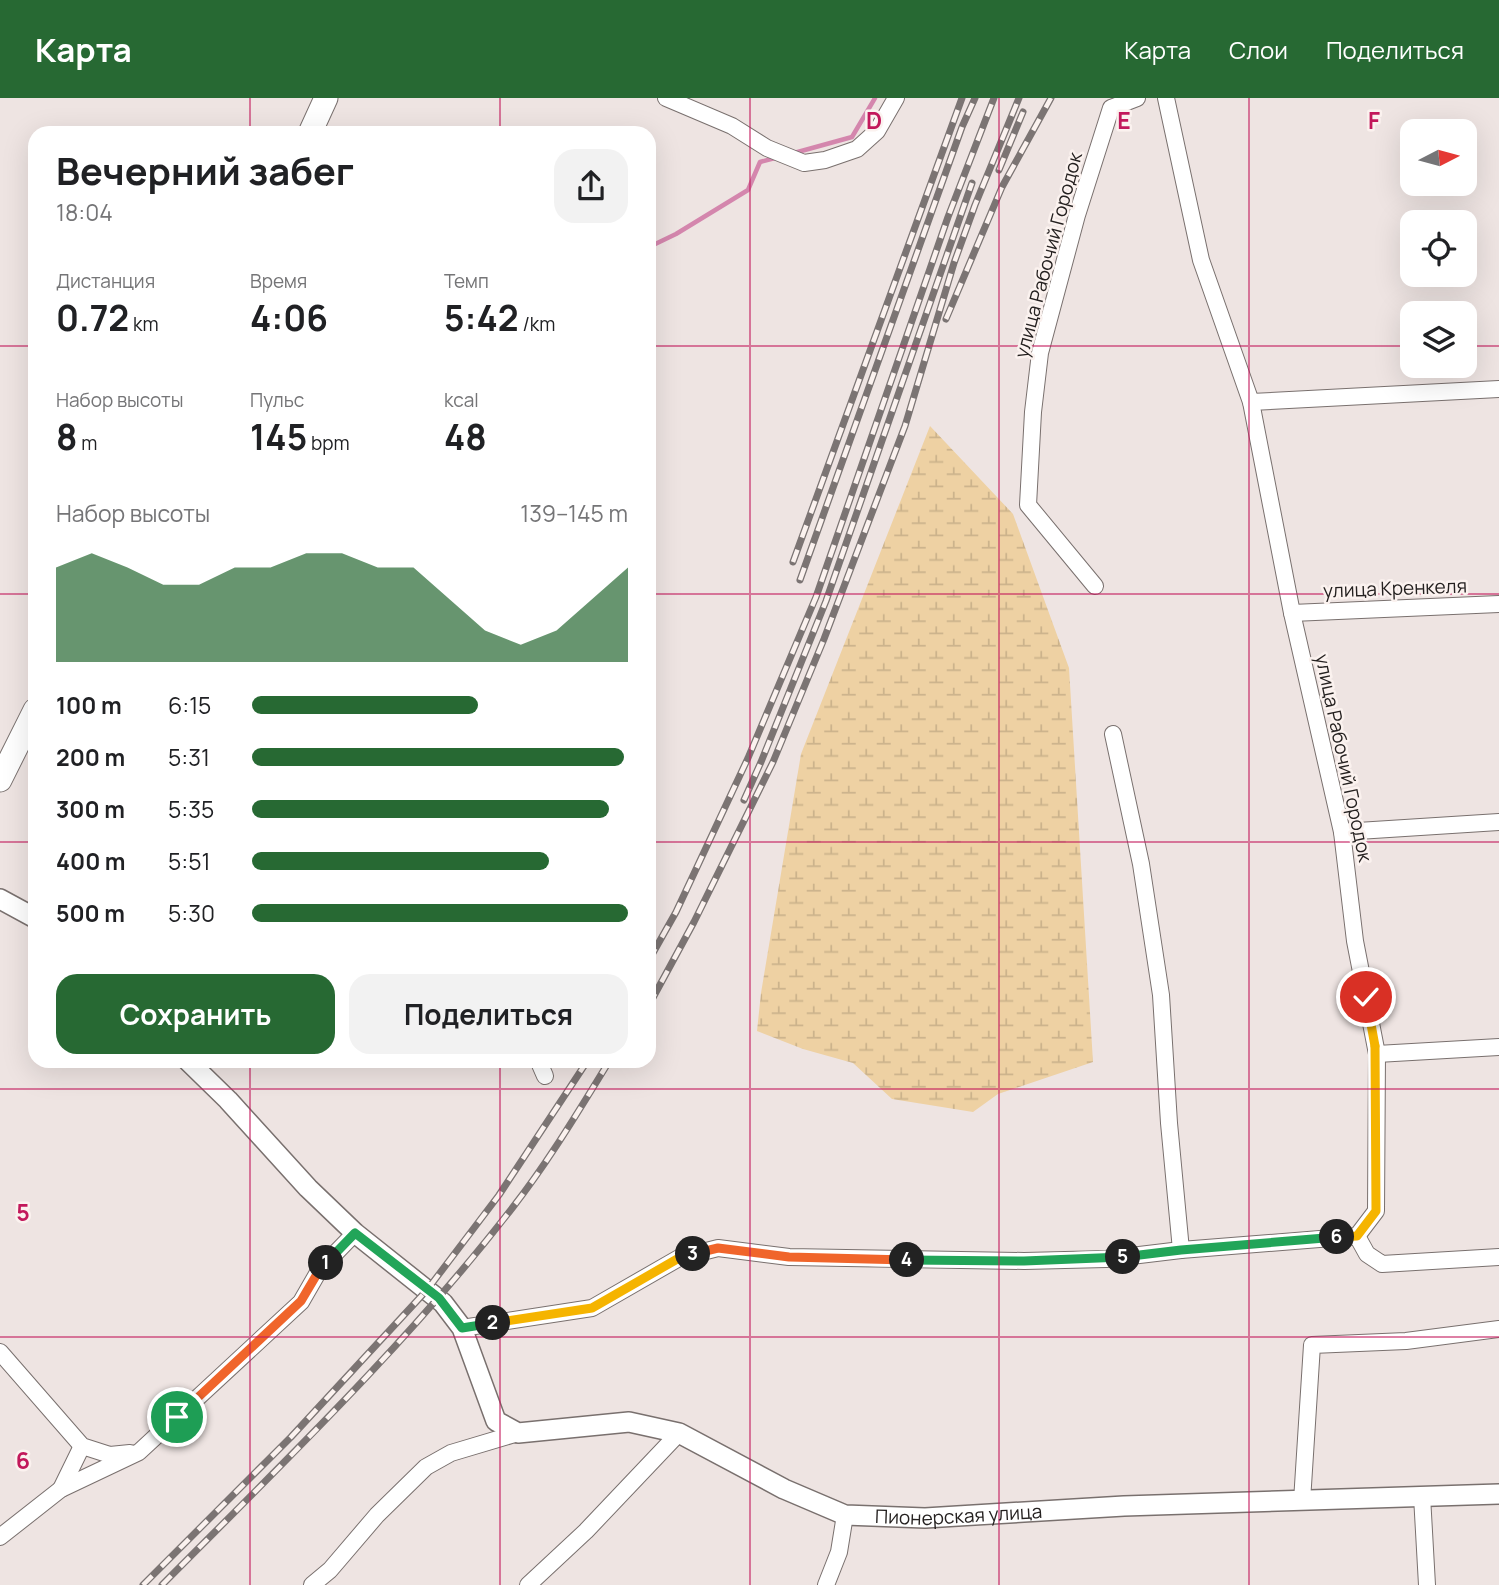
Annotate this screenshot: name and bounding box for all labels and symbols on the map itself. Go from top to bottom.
text: D [866,104,882,136]
text: E [1117,104,1131,136]
text: F [1368,104,1380,136]
north arrow [1400,119,1477,196]
street label: улица Рабочий Городок [1008,149,1088,361]
street label: улица Кренкеля [1323,572,1467,604]
street label: улица Рабочий Городок [1309,652,1379,865]
pin [1336,967,1396,1027]
text: 5 [16,1196,30,1228]
pin: 6 [1320,1220,1354,1254]
pin: 3 [676,1236,710,1272]
pin: 5 [1106,1240,1140,1274]
pin: 4 [890,1242,925,1278]
pin: 1 [308,1246,344,1280]
pin: 2 [476,1306,510,1340]
pin [147,1387,207,1447]
text: 6 [16,1444,30,1476]
street label: Пионерская улица [875,1498,1043,1531]

